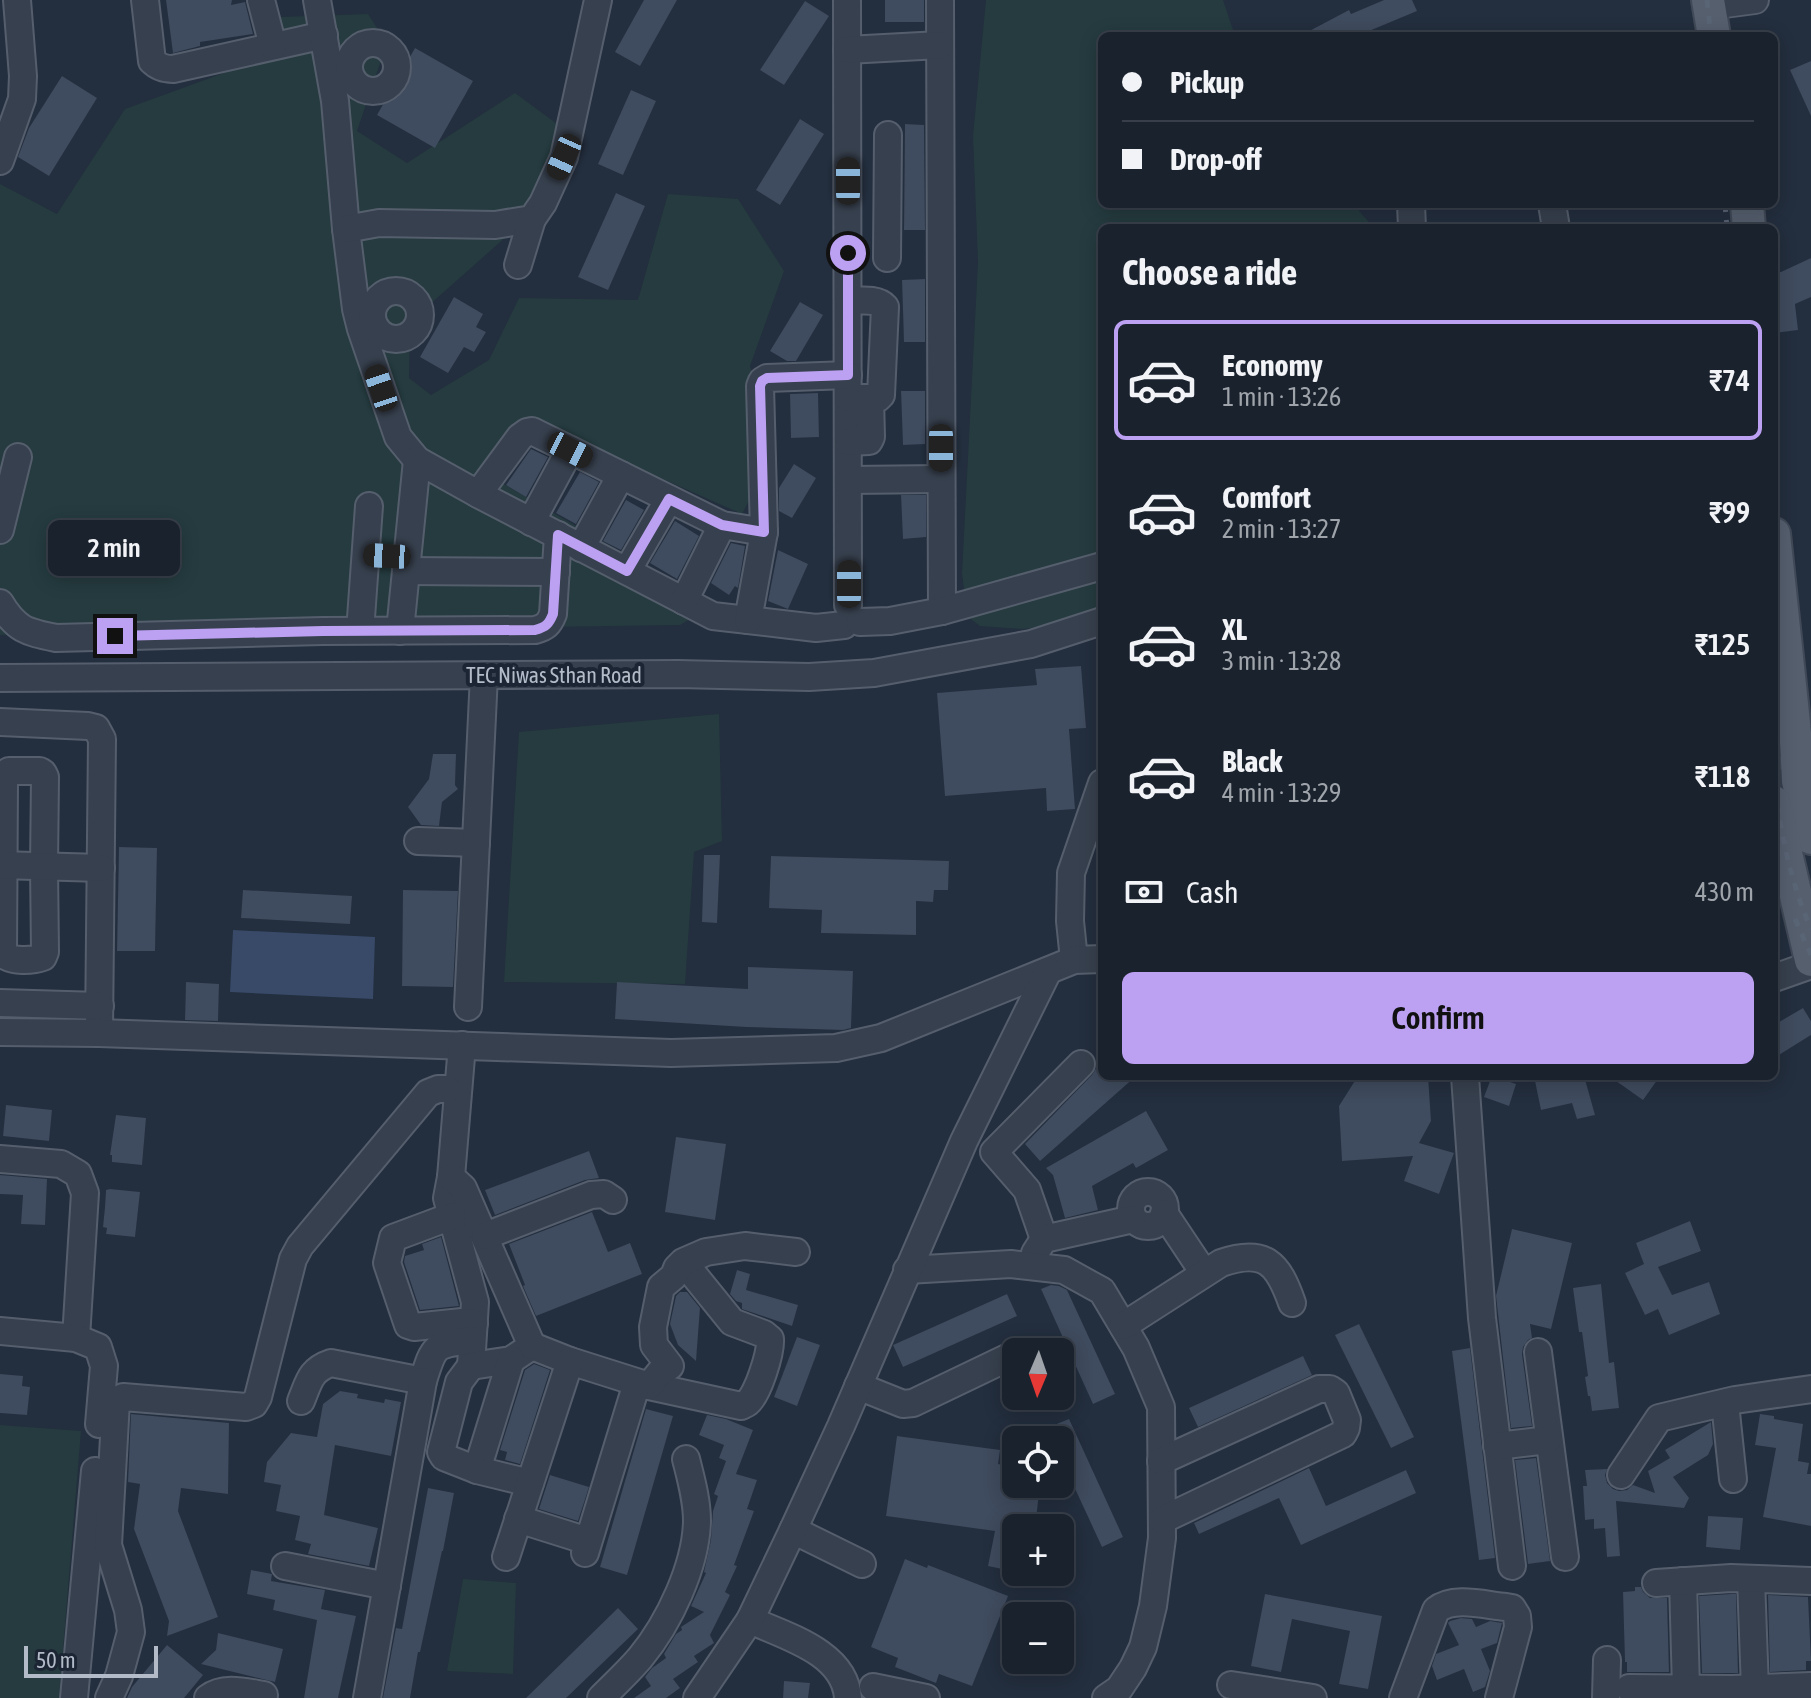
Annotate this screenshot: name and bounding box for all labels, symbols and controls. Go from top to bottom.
text: Pickup [1170,65,1244,99]
car [543,130,585,184]
text: Drop-off [1170,142,1262,176]
car [836,157,860,205]
route start [830,235,866,271]
text: Choose a ride [1122,251,1297,293]
icon: car [1126,344,1198,416]
text: Economy [1222,348,1323,382]
car [362,361,400,415]
text: ₹74 [1709,363,1750,397]
text: 1 min · 13:26 [1222,382,1341,412]
car [929,424,953,472]
car [543,428,597,472]
icon: car [1126,476,1198,548]
text: Comfort [1222,480,1311,514]
text: ₹99 [1709,495,1750,529]
text: 2 min · 13:27 [1222,514,1341,544]
callout: 2 min [49,520,181,576]
text: 2 min [87,533,141,563]
car [362,543,412,569]
car [837,560,861,608]
icon: car [1126,608,1198,680]
text: XL [1222,612,1247,646]
route end [97,618,133,654]
text: ₹125 [1695,627,1750,661]
text: 3 min · 13:28 [1222,646,1341,676]
street label: TEC Niwas Sthan Road [466,662,642,688]
icon: car [1126,740,1198,812]
text: Black [1222,744,1282,778]
text: ₹118 [1695,759,1750,793]
text: 4 min · 13:29 [1222,778,1341,808]
icon: cash [1122,870,1166,914]
text: Cash [1186,875,1239,909]
text: 430 m [1695,877,1754,907]
button: Confirm [1122,972,1754,1064]
north arrow [1002,1338,1074,1410]
map controls [1002,1338,1074,1674]
button: locate [1002,1426,1074,1498]
button: + [1002,1514,1074,1586]
button: − [1002,1602,1074,1674]
scale bar [24,1642,158,1678]
text: 50 m [36,1647,76,1673]

